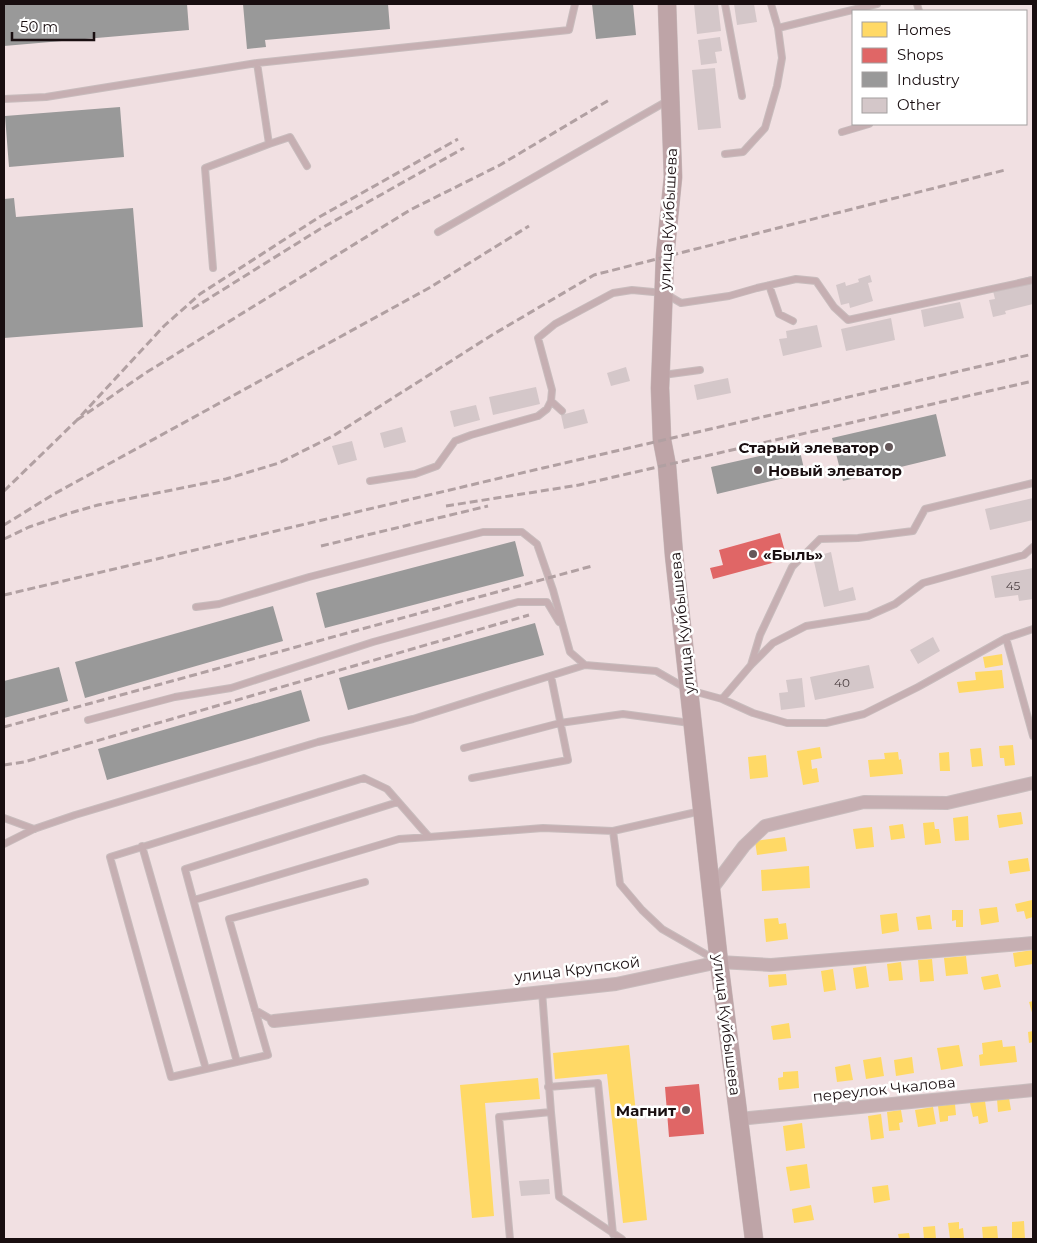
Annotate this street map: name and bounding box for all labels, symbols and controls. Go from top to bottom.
scale bar [12,10,95,42]
legend [852,10,1027,125]
text: 50 m [20,17,58,36]
text: Homes [897,20,951,39]
text: Shops [897,45,943,64]
text: Industry [897,70,960,89]
text: Other [897,95,941,114]
street label: улица Куйбышева [655,147,681,292]
place label: Старый элеватор [738,438,879,457]
marker: Старый элеватор [883,441,895,453]
place label: Новый элеватор [768,461,902,480]
marker: Новый элеватор [752,464,764,476]
place label: «Быль» [763,545,823,564]
marker: «Быль» [747,548,759,560]
street label: улица Куйбышева [665,551,699,696]
house number: 45 [1006,578,1021,593]
house number: 40 [834,675,850,690]
street label: улица Крупской [512,952,641,986]
street label: улица Куйбышева [709,952,745,1097]
street label: переулок Чкалова [812,1072,956,1106]
place label: Магнит [616,1101,676,1120]
marker: Магнит [680,1104,692,1116]

